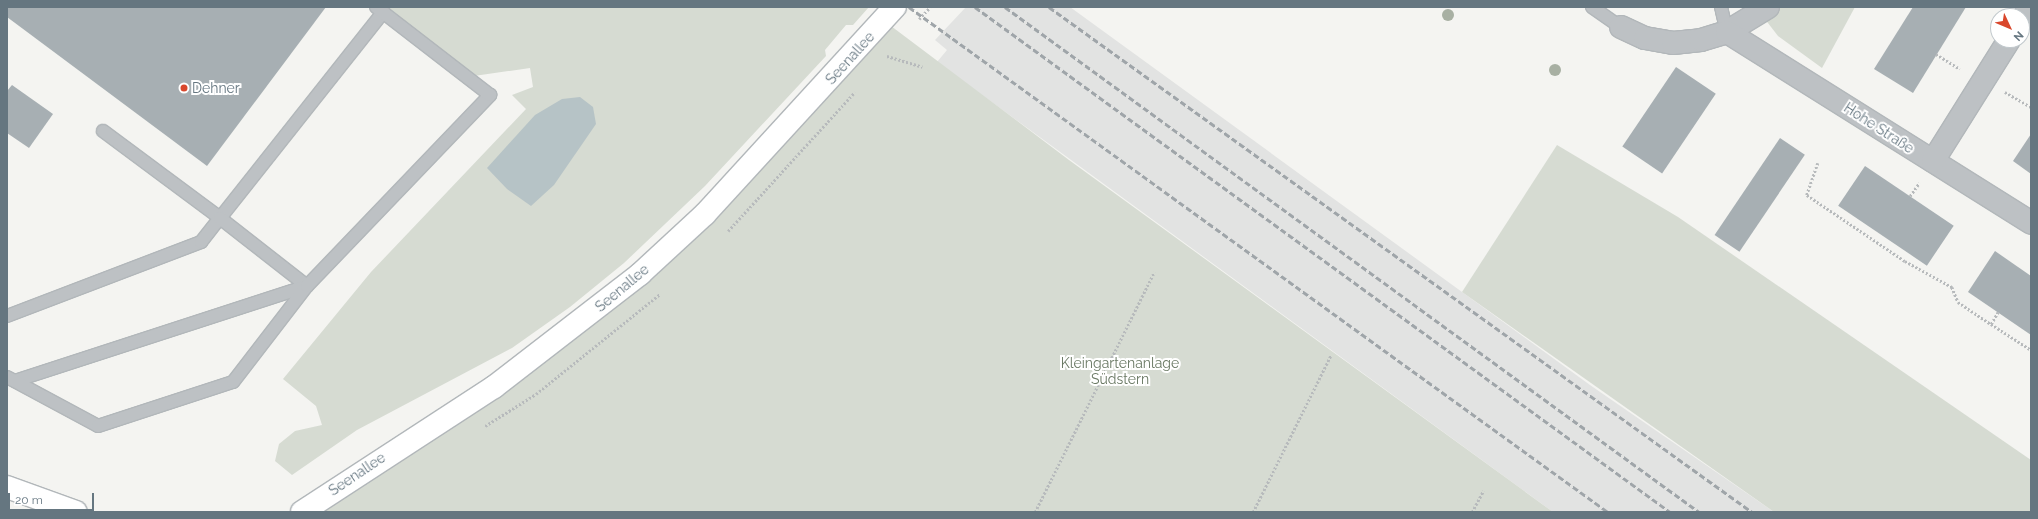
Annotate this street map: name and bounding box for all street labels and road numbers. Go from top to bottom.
street label: Seenallee [822,28,878,88]
street label: Hohe Straße [1841,99,1917,157]
street label: Seenallee [592,261,652,315]
street label: Seenallee [325,449,389,499]

